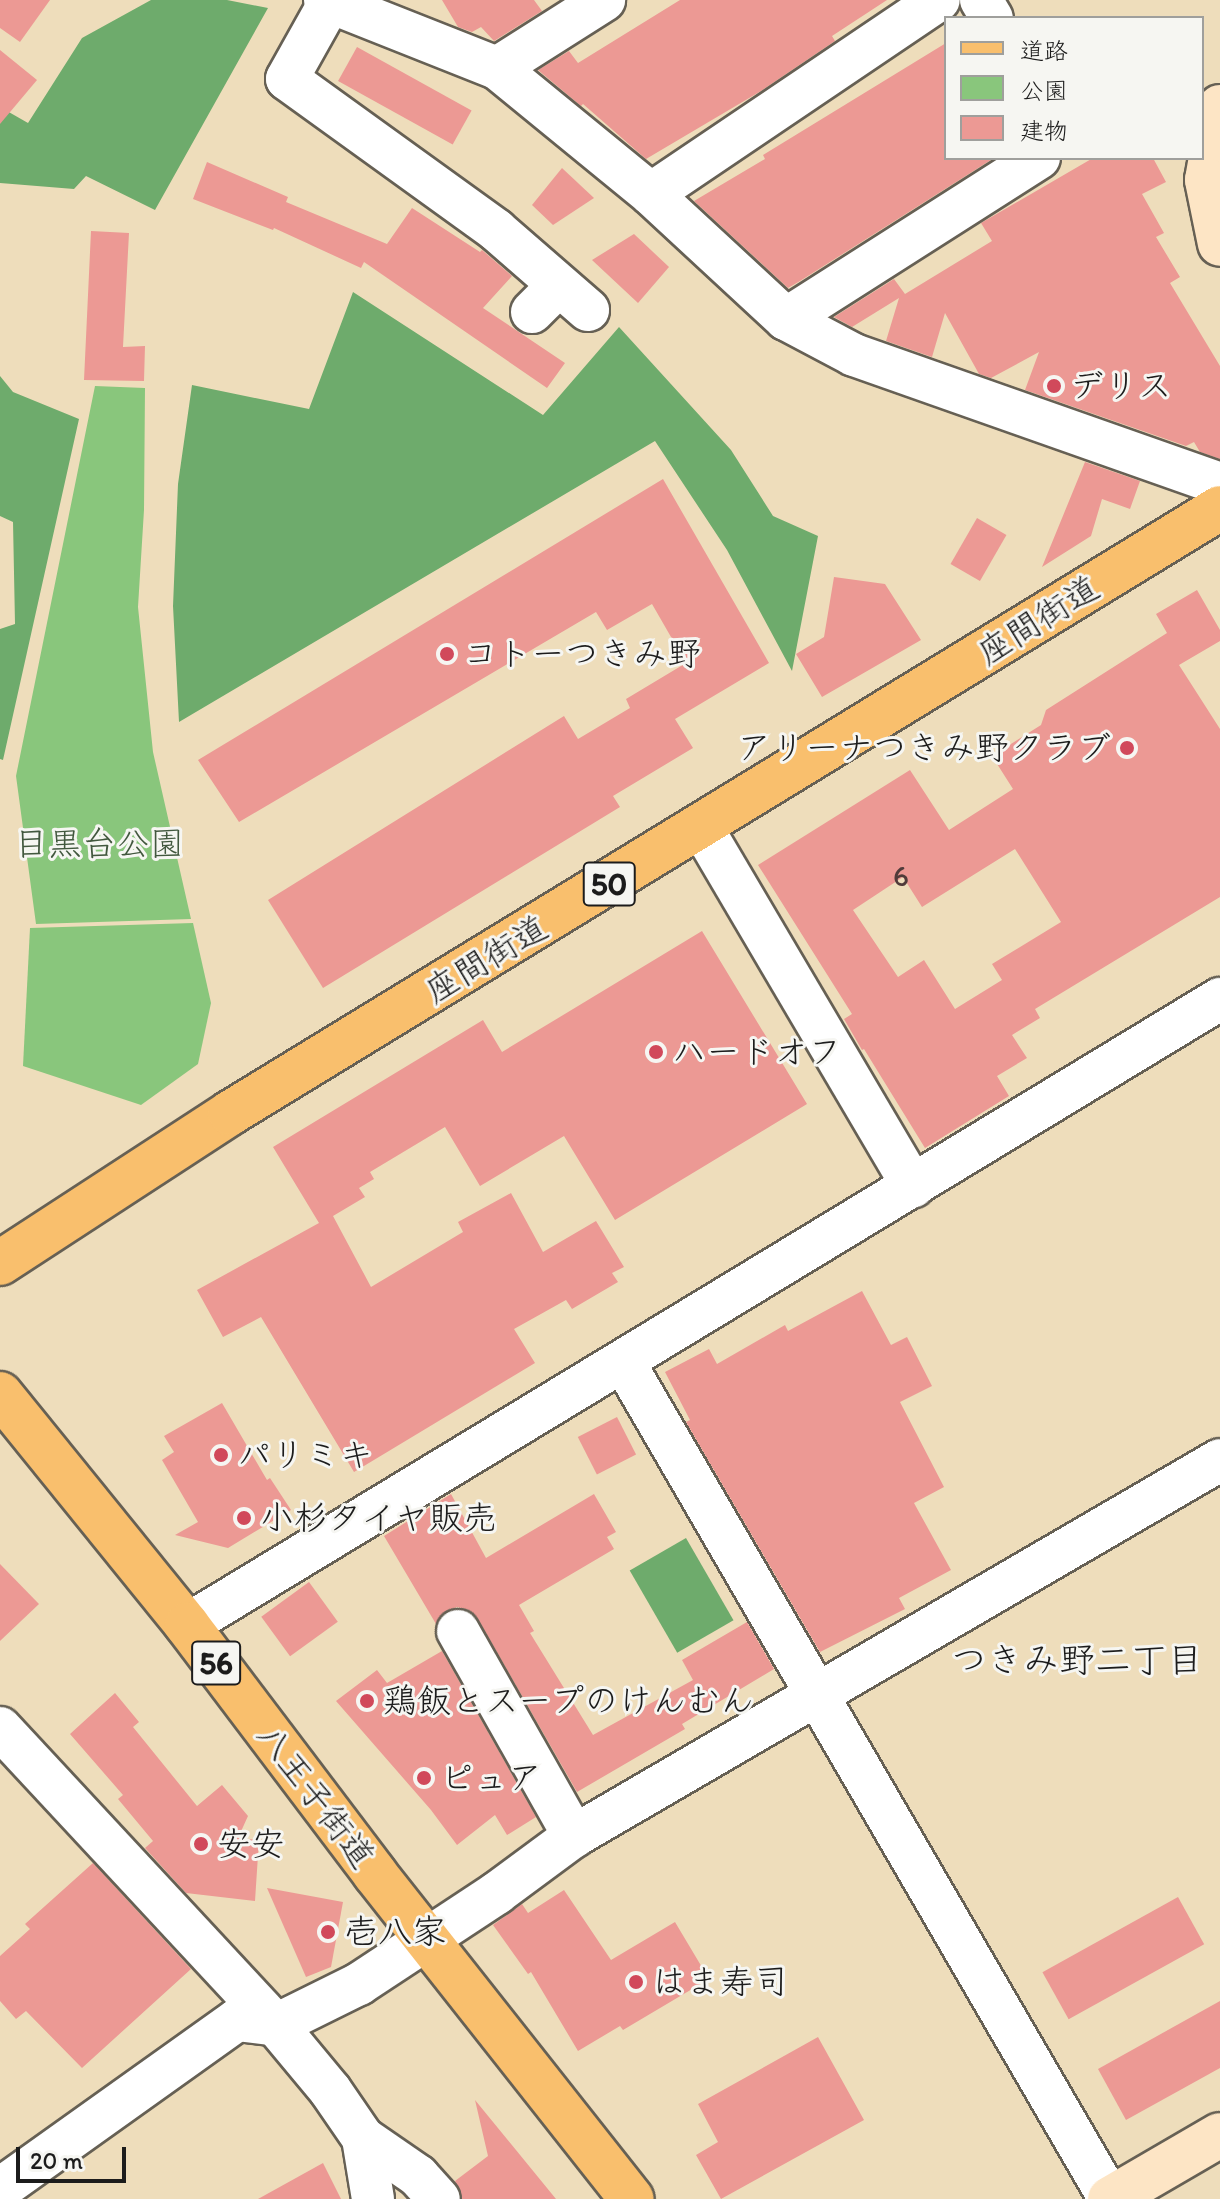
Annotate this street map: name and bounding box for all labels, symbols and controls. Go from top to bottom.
legend [944,16,1204,160]
text: 道路 [1020,36,1068,65]
text: 公園 [1020,76,1068,105]
text: 建物 [1020,116,1068,145]
place label: デリス [1070,366,1172,406]
marker: デリス [1045,377,1063,395]
street label: 座間街道 [970,567,1106,673]
place label: コトーつきみ野 [463,634,701,674]
marker: コトーつきみ野 [438,645,456,663]
place label: アリーナつきみ野クラブ [737,728,1111,768]
marker: アリーナつきみ野クラブ [1118,739,1136,757]
park label: 目黒台公園 [14,824,184,864]
road number: 50 [581,856,637,912]
house number: 6 [893,858,909,894]
street label: 座間街道 [417,906,555,1012]
place label: ハードオフ [672,1032,842,1072]
marker: ハードオフ [647,1043,665,1061]
place label: パリミキ [237,1435,373,1475]
marker: パリミキ [212,1446,230,1464]
place label: 小杉タイヤ販売 [260,1498,498,1538]
marker: 小杉タイヤ販売 [235,1509,253,1527]
road number: 56 [190,1635,242,1691]
district label: つきみ野二丁目 [951,1638,1203,1682]
place label: 鶏飯とスープのけんむん [383,1681,756,1721]
marker: 鶏飯とスープのけんむん [358,1692,376,1710]
street label: 八王子街道 [249,1716,383,1876]
place label: ピュア [440,1758,542,1798]
marker: ピュア [415,1769,433,1787]
place label: 安安 [217,1824,285,1864]
marker: 安安 [192,1835,210,1853]
place label: 壱八家 [344,1912,446,1952]
marker: 壱八家 [319,1923,337,1941]
place label: はま寿司 [652,1962,788,2002]
marker: はま寿司 [627,1973,645,1991]
scale bar [20,2131,130,2181]
text: 20 m [30,2146,83,2175]

